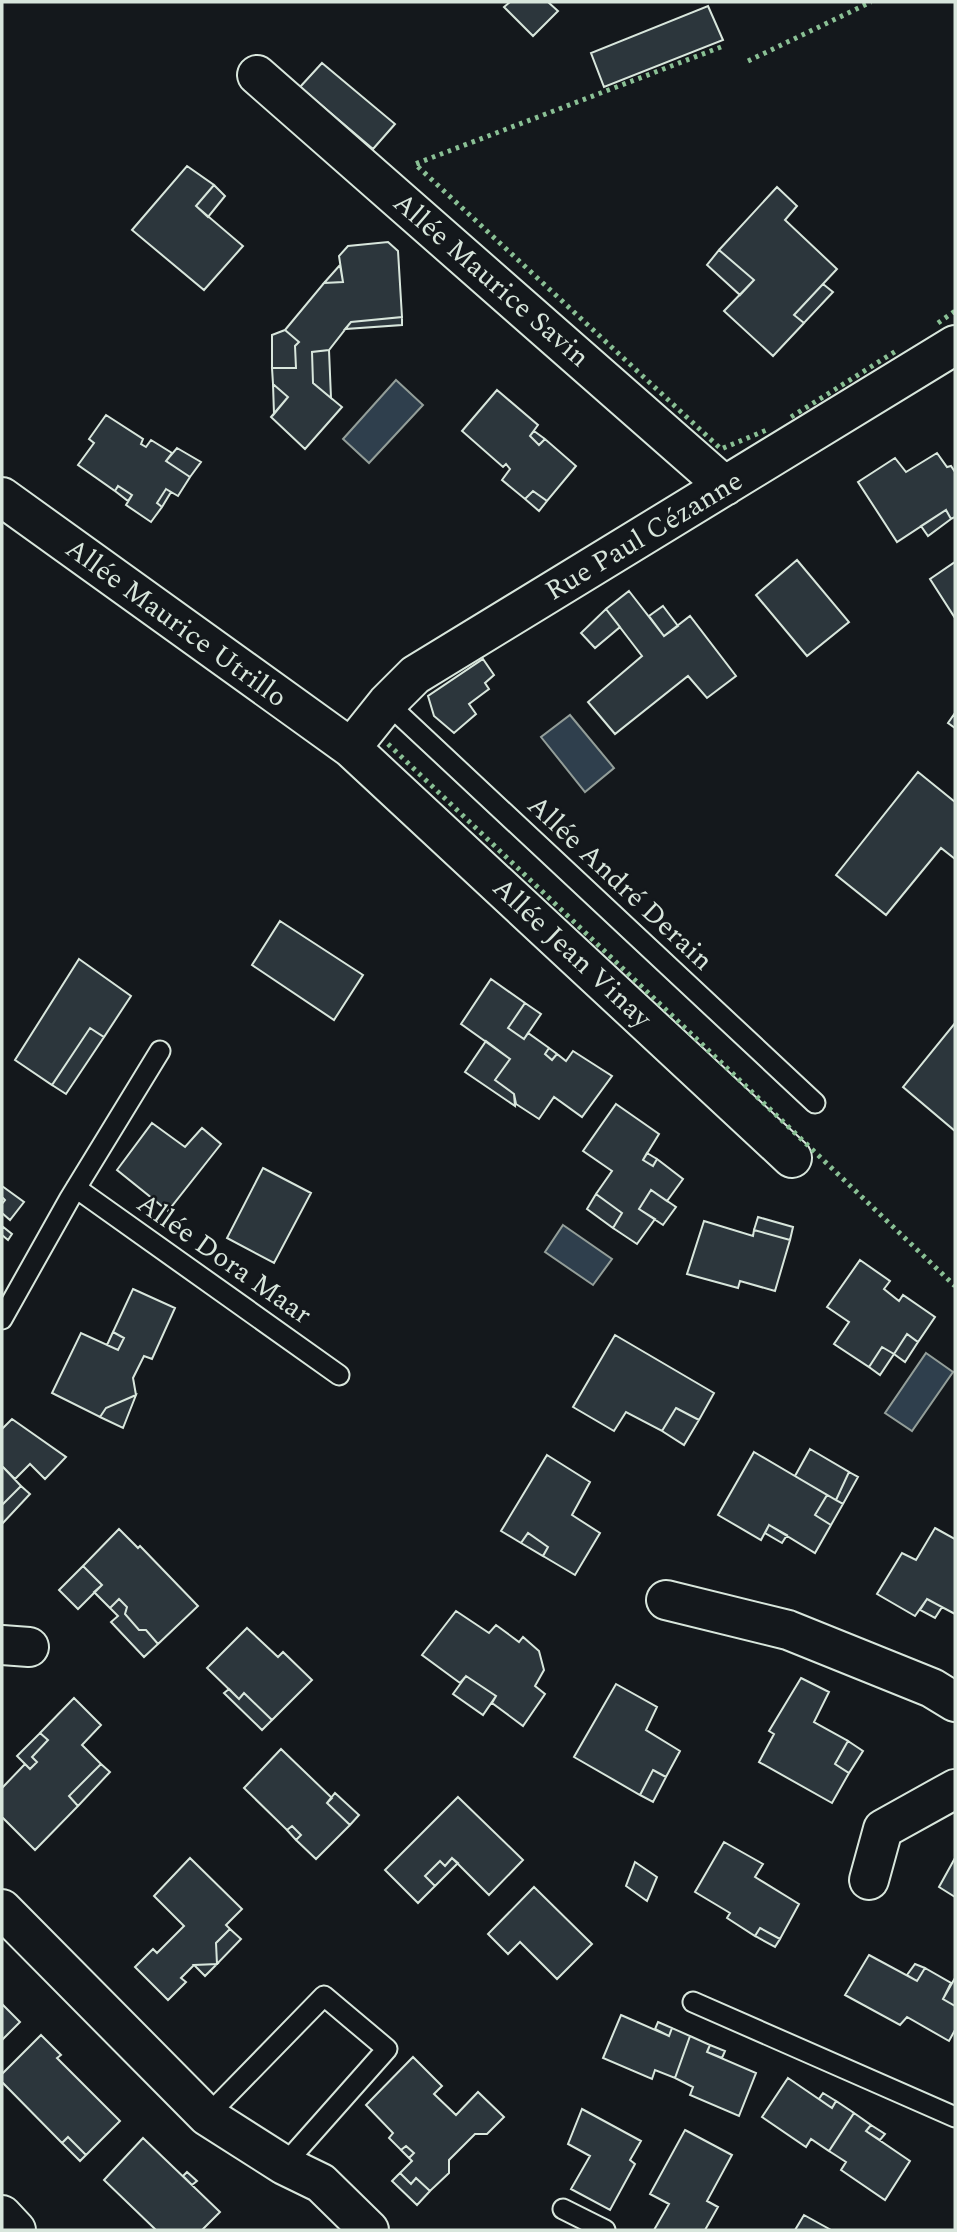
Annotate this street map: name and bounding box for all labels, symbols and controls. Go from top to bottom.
street label: Allée Maurice Savin [383,182,599,378]
street label: Rue Paul Cézanne [537,460,751,612]
street label: Allée Maurice Utrillo [56,528,296,718]
street label: Allée André Derain [517,785,723,981]
street label: Allée Jean Vinay [482,867,663,1040]
street label: Allée Dora Maar [127,1182,321,1336]

